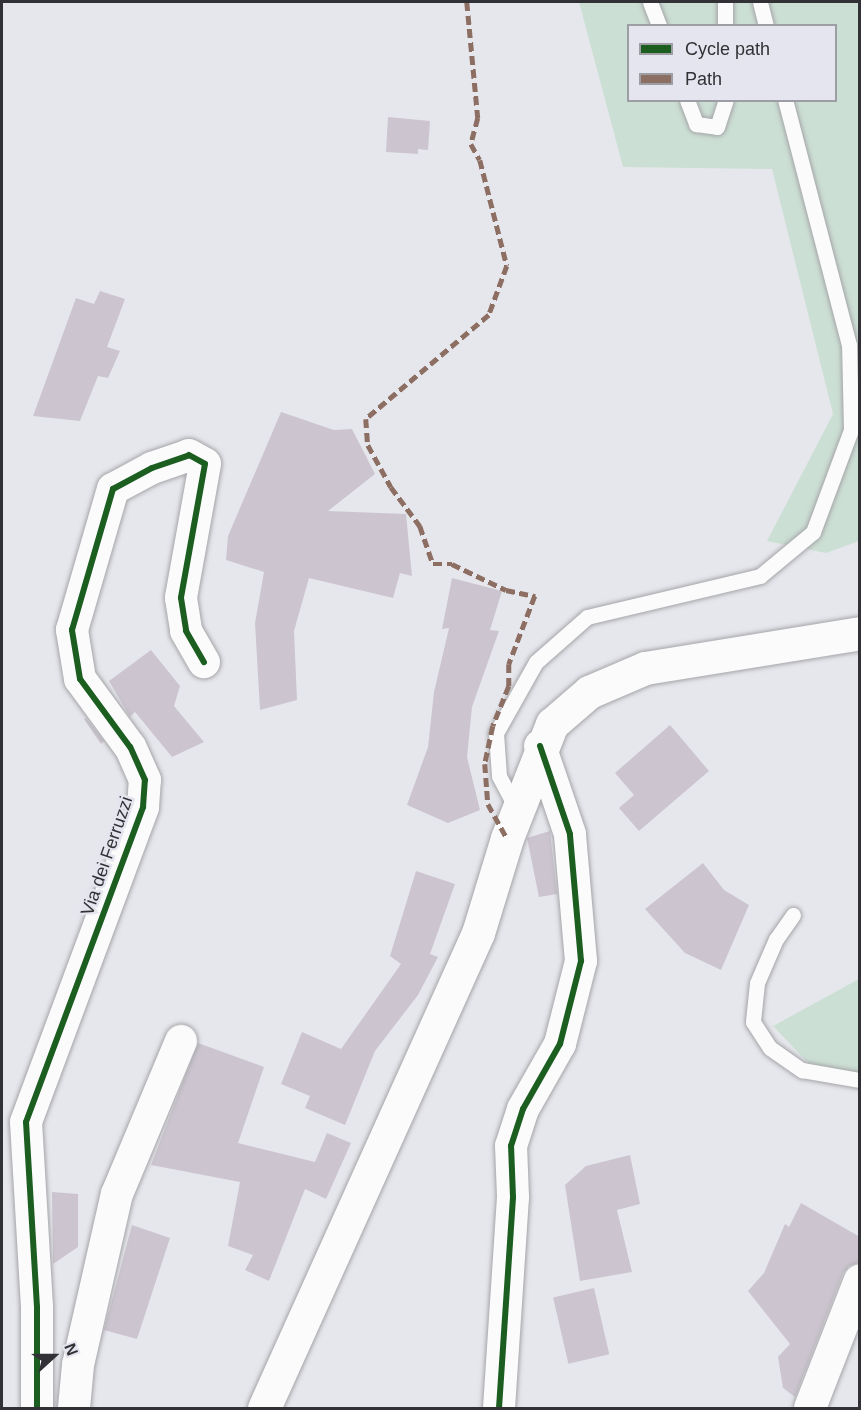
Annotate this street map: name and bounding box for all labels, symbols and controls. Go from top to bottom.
legend [627,24,837,102]
text: Cycle path [685,39,770,59]
text: Path [685,69,722,89]
street label: Via dei Ferruzzi [76,794,138,918]
north arrow [24,1326,84,1386]
text: N [61,1341,81,1358]

